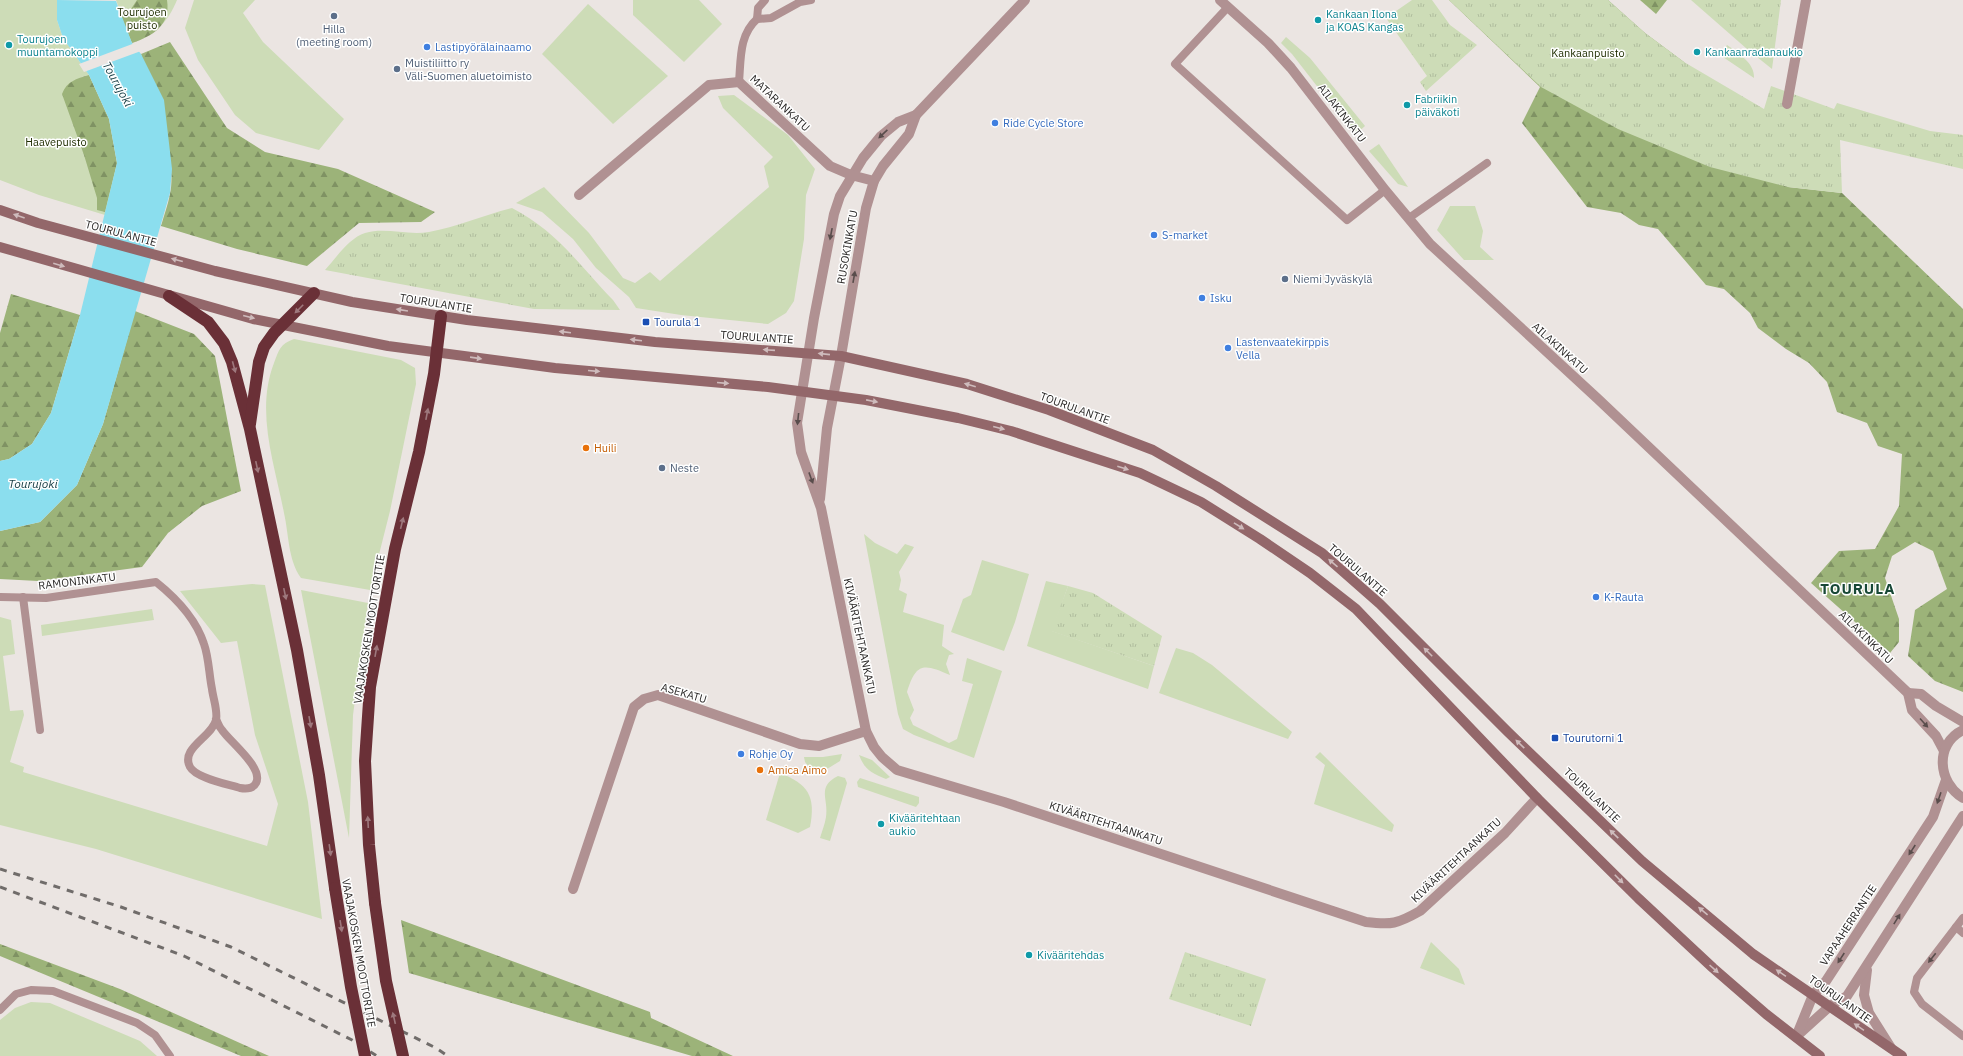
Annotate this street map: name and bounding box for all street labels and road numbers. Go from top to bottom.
street label: MATARANKATU [747,72,813,134]
street label: AILAKINKATU [1315,81,1369,145]
street label: RUSOKINKATU [834,209,860,285]
street label: TOURULANTIE [84,217,158,249]
street label: TOURULANTIE [399,290,473,316]
street label: AILAKINKATU [1529,319,1591,377]
street label: TOURULANTIE [720,327,794,347]
street label: TOURULANTIE [1038,389,1112,427]
street label: TOURULANTIE [1326,541,1390,599]
street label: VAAJAKOSKEN MOOTTORITIE [350,553,388,705]
street label: RAMONINKATU [38,569,116,593]
street label: KIVÄÄRITEHTAANKATU [841,577,879,695]
street label: AILAKINKATU [1836,607,1896,667]
street label: ASEKATU [660,680,708,706]
street label: TOURULANTIE [1561,765,1623,825]
street label: KIVÄÄRITEHTAANKATU [1048,798,1164,848]
street label: KIVÄÄRITEHTAANKATU [1408,814,1504,906]
street label: VAAJAKOSKEN MOOTTORITIE [339,877,379,1029]
street label: VAPAAHERRANTIE [1817,882,1879,968]
street label: TOURULANTIE [1806,972,1874,1026]

